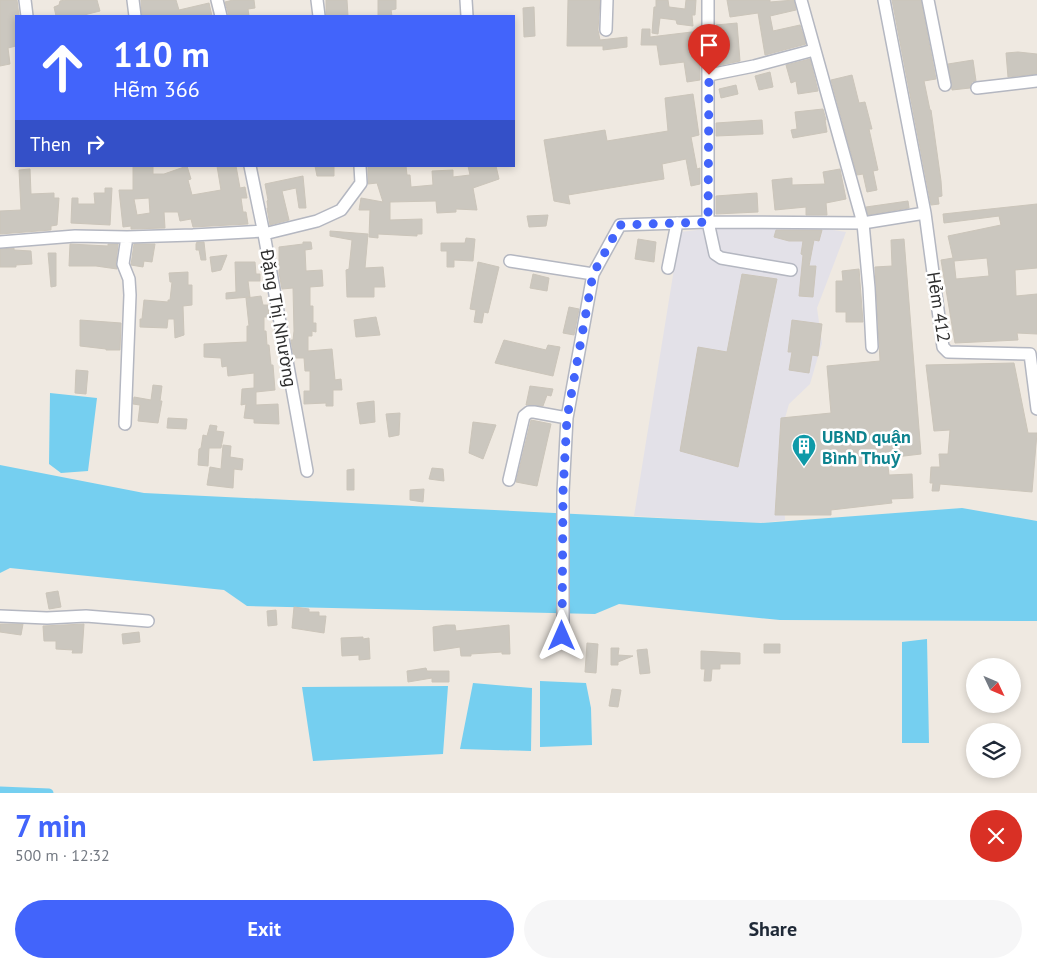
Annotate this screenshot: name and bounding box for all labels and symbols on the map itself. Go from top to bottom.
pin [688,24,730,75]
street label: Đặng Thị Nhường [255,246,302,389]
street label: Hẻm 412 [922,270,956,344]
place label: UBND quận Bình Thuỷ [822,425,911,469]
building icon: UBND quận Bình Thuỷ [791,433,817,467]
position arrow [535,609,587,661]
north arrow [966,658,1021,712]

